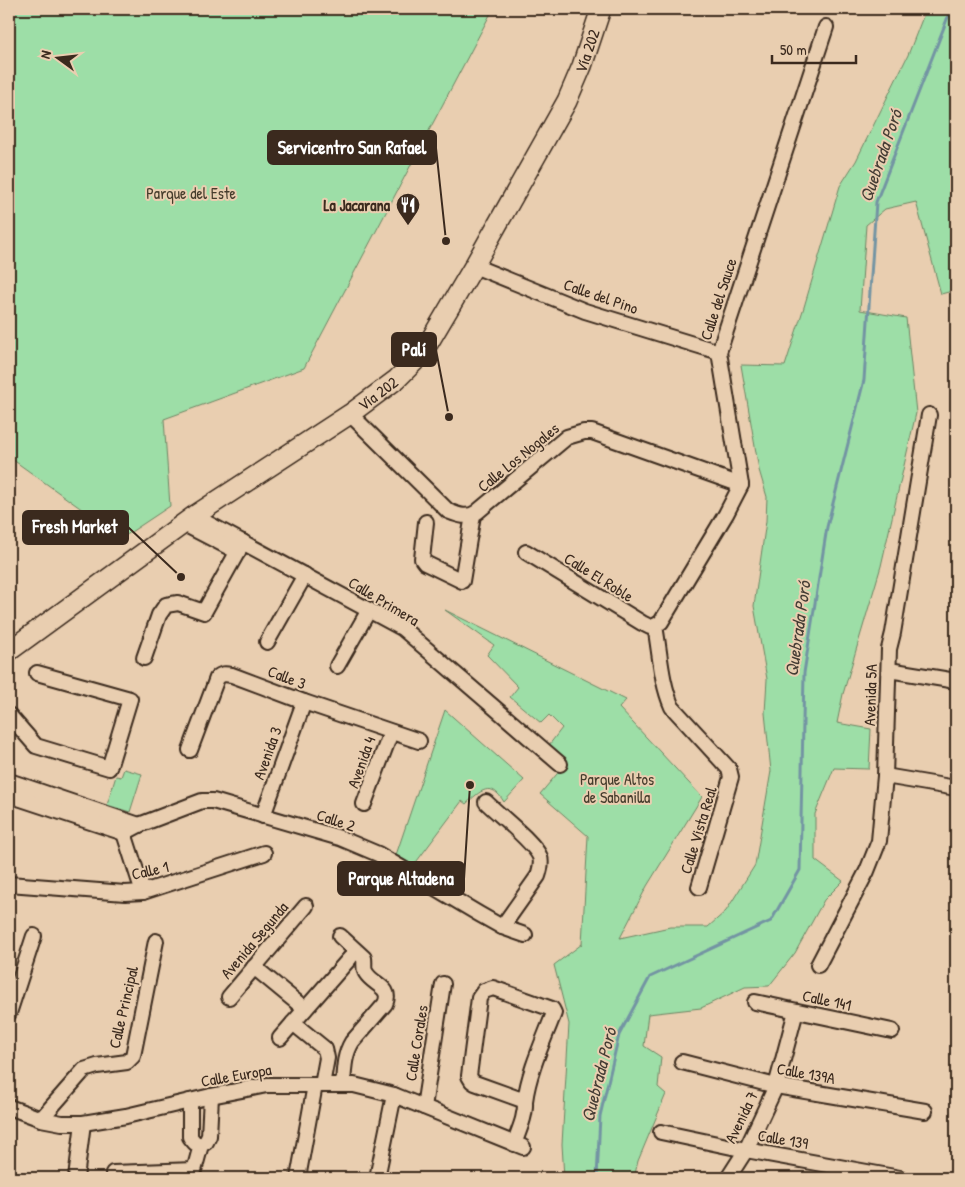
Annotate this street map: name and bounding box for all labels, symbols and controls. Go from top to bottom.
street label: Vía 202 [569,26,605,76]
north arrow [32,32,82,82]
scale bar [772,32,856,64]
text: 50 m [780,39,807,60]
text: N [35,48,55,61]
water label: Quebrada Poró [853,105,909,205]
callout: Servicentro San Rafael [268,131,436,164]
text: Servicentro San Rafael [278,135,428,160]
park label: Parque del Este [146,182,236,204]
restaurant icon: La Jacarana [395,192,421,226]
place label: La Jacarana [323,194,391,216]
street label: Calle del Sauce [694,255,742,343]
street label: Calle del Pino [561,273,642,319]
callout: Palí [392,333,436,366]
text: Palí [402,337,426,362]
street label: Vía 202 [353,371,403,416]
street label: Calle Los Nogales [472,417,564,497]
callout: Fresh Market [23,511,128,544]
text: Fresh Market [32,514,118,539]
street label: Calle El Roble [560,547,638,607]
street label: Calle Primera [344,571,424,631]
water label: Quebrada Poró [778,578,817,678]
street label: Calle 3 [265,660,309,694]
street label: Avenida 5A [858,663,882,726]
street label: Avenida 3 [247,724,287,782]
street label: Avenida 4 [341,733,381,791]
park label: Parque Altos de Sabanilla [580,768,654,808]
street label: Calle Vista Real [674,783,722,876]
street label: Calle 2 [314,803,359,837]
street label: Calle 1 [129,855,171,885]
callout: Parque Altadena [338,862,464,895]
text: Parque Altadena [348,866,455,892]
street label: Avenida Segunda [215,897,293,983]
street label: Calle Principal [103,963,143,1050]
street label: Calle 141 [800,984,854,1016]
street label: Calle Corales [399,1004,433,1082]
water label: Quebrada Poró [575,1024,623,1124]
street label: Calle 139A [775,1057,837,1089]
street label: Calle Europa [199,1058,273,1092]
street label: Avenida 7 [719,1087,763,1147]
street label: Calle 139 [756,1124,810,1154]

